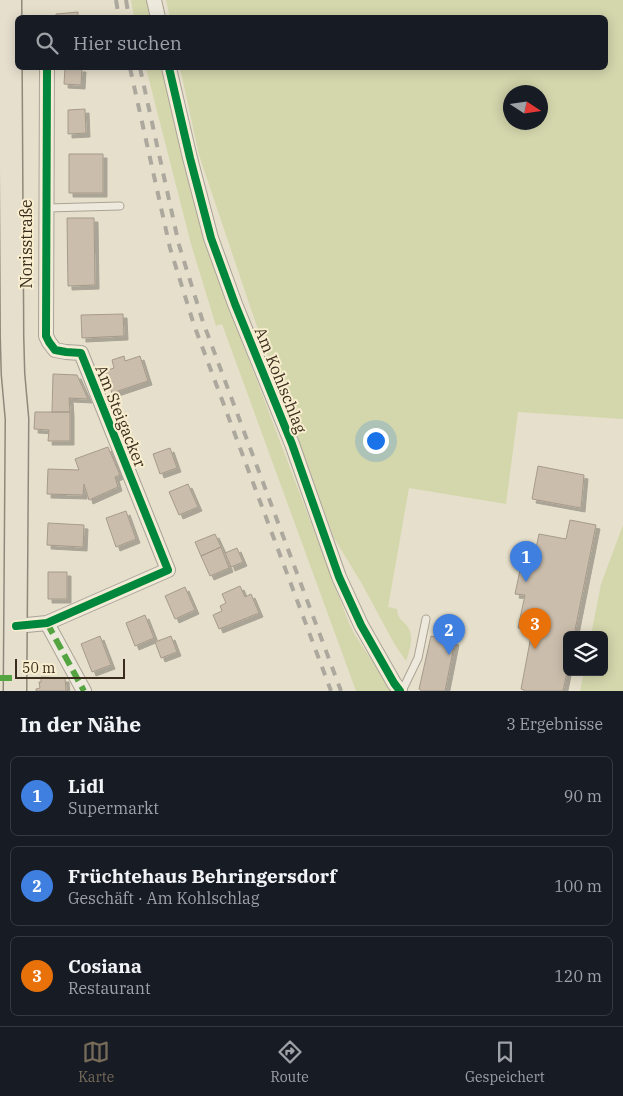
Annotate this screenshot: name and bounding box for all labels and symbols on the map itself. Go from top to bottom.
north arrow [503,85,548,130]
street label: Norisstraße [16,199,36,289]
street label: Am Kohlschlag [251,324,312,436]
street label: Am Steigacker [91,362,151,470]
your location [363,428,389,454]
pin: 1 [510,541,542,582]
pin: 3 [519,608,551,649]
pin: 2 [433,614,465,655]
scale bar [15,656,125,679]

